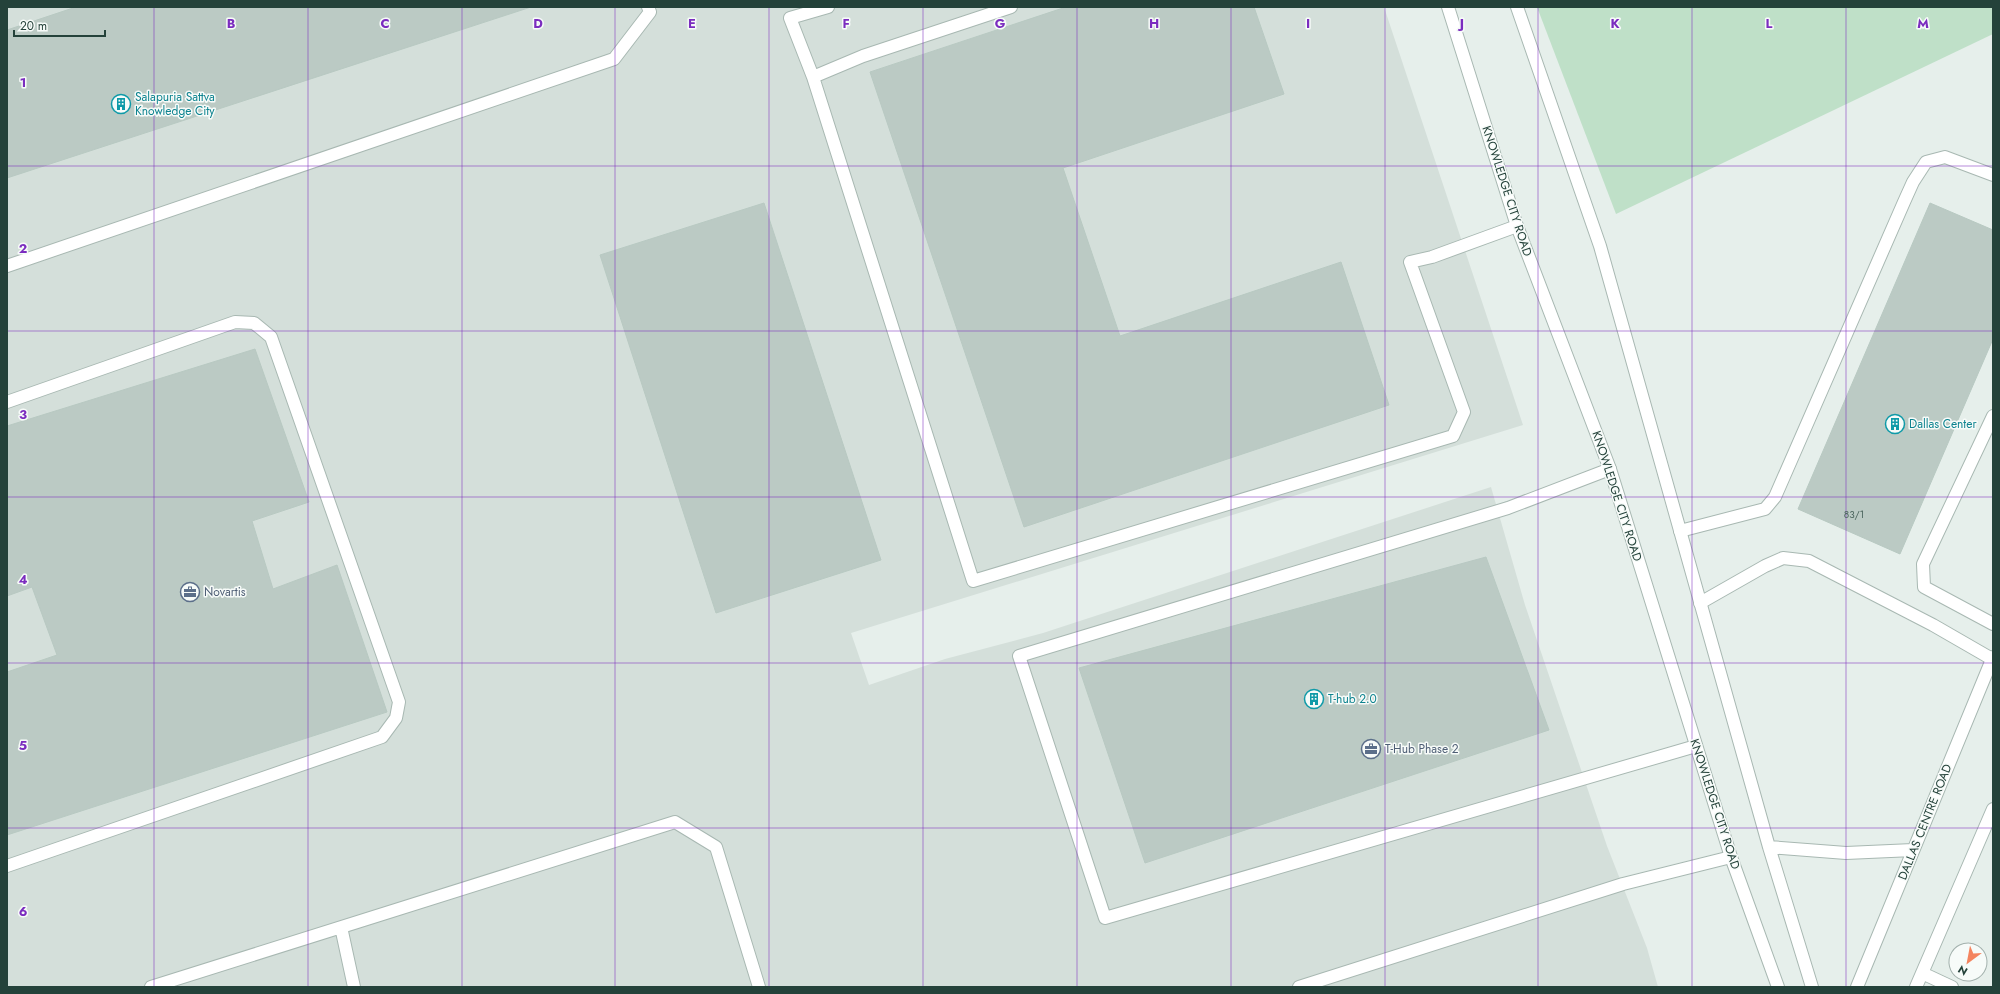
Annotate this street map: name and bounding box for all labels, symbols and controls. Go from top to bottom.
scale bar [14,12,105,38]
text: B [227,14,236,33]
text: C [380,14,390,33]
text: D [533,14,543,33]
text: E [688,14,696,33]
text: F [842,14,850,33]
text: G [995,14,1006,33]
text: H [1149,14,1159,33]
text: I [1306,14,1310,33]
text: J [1457,14,1464,33]
text: K [1610,14,1620,33]
text: L [1766,14,1773,33]
text: M [1917,14,1929,33]
text: 20 m [20,17,47,35]
text: 1 [20,73,26,92]
place label: Salapuria Sattva Knowledge City [135,88,215,120]
building icon: Salapuria Sattva Knowledge City [110,93,132,115]
street label: KNOWLEDGE CITY ROAD [1477,124,1537,258]
text: 2 [19,239,27,258]
text: 3 [19,405,27,424]
building icon: Dallas Center [1884,413,1906,435]
place label: Dallas Center [1909,415,1977,433]
street label: KNOWLEDGE CITY ROAD [1587,429,1647,563]
house number: 83/1 [1844,507,1864,522]
text: 4 [18,570,28,589]
office icon: Novartis [179,581,201,603]
place label: Novartis [204,583,246,601]
building icon: T-hub 2.0 [1303,688,1325,710]
place label: T-hub 2.0 [1328,690,1377,708]
text: 5 [19,736,27,755]
street label: KNOWLEDGE CITY ROAD [1685,737,1745,871]
office icon: T-Hub Phase 2 [1360,738,1382,760]
place label: T-Hub Phase 2 [1385,740,1459,758]
street label: DALLAS CENTRE ROAD [1894,761,1956,883]
text: 6 [19,902,28,921]
north arrow [1948,942,1988,982]
text: N [1955,961,1971,980]

